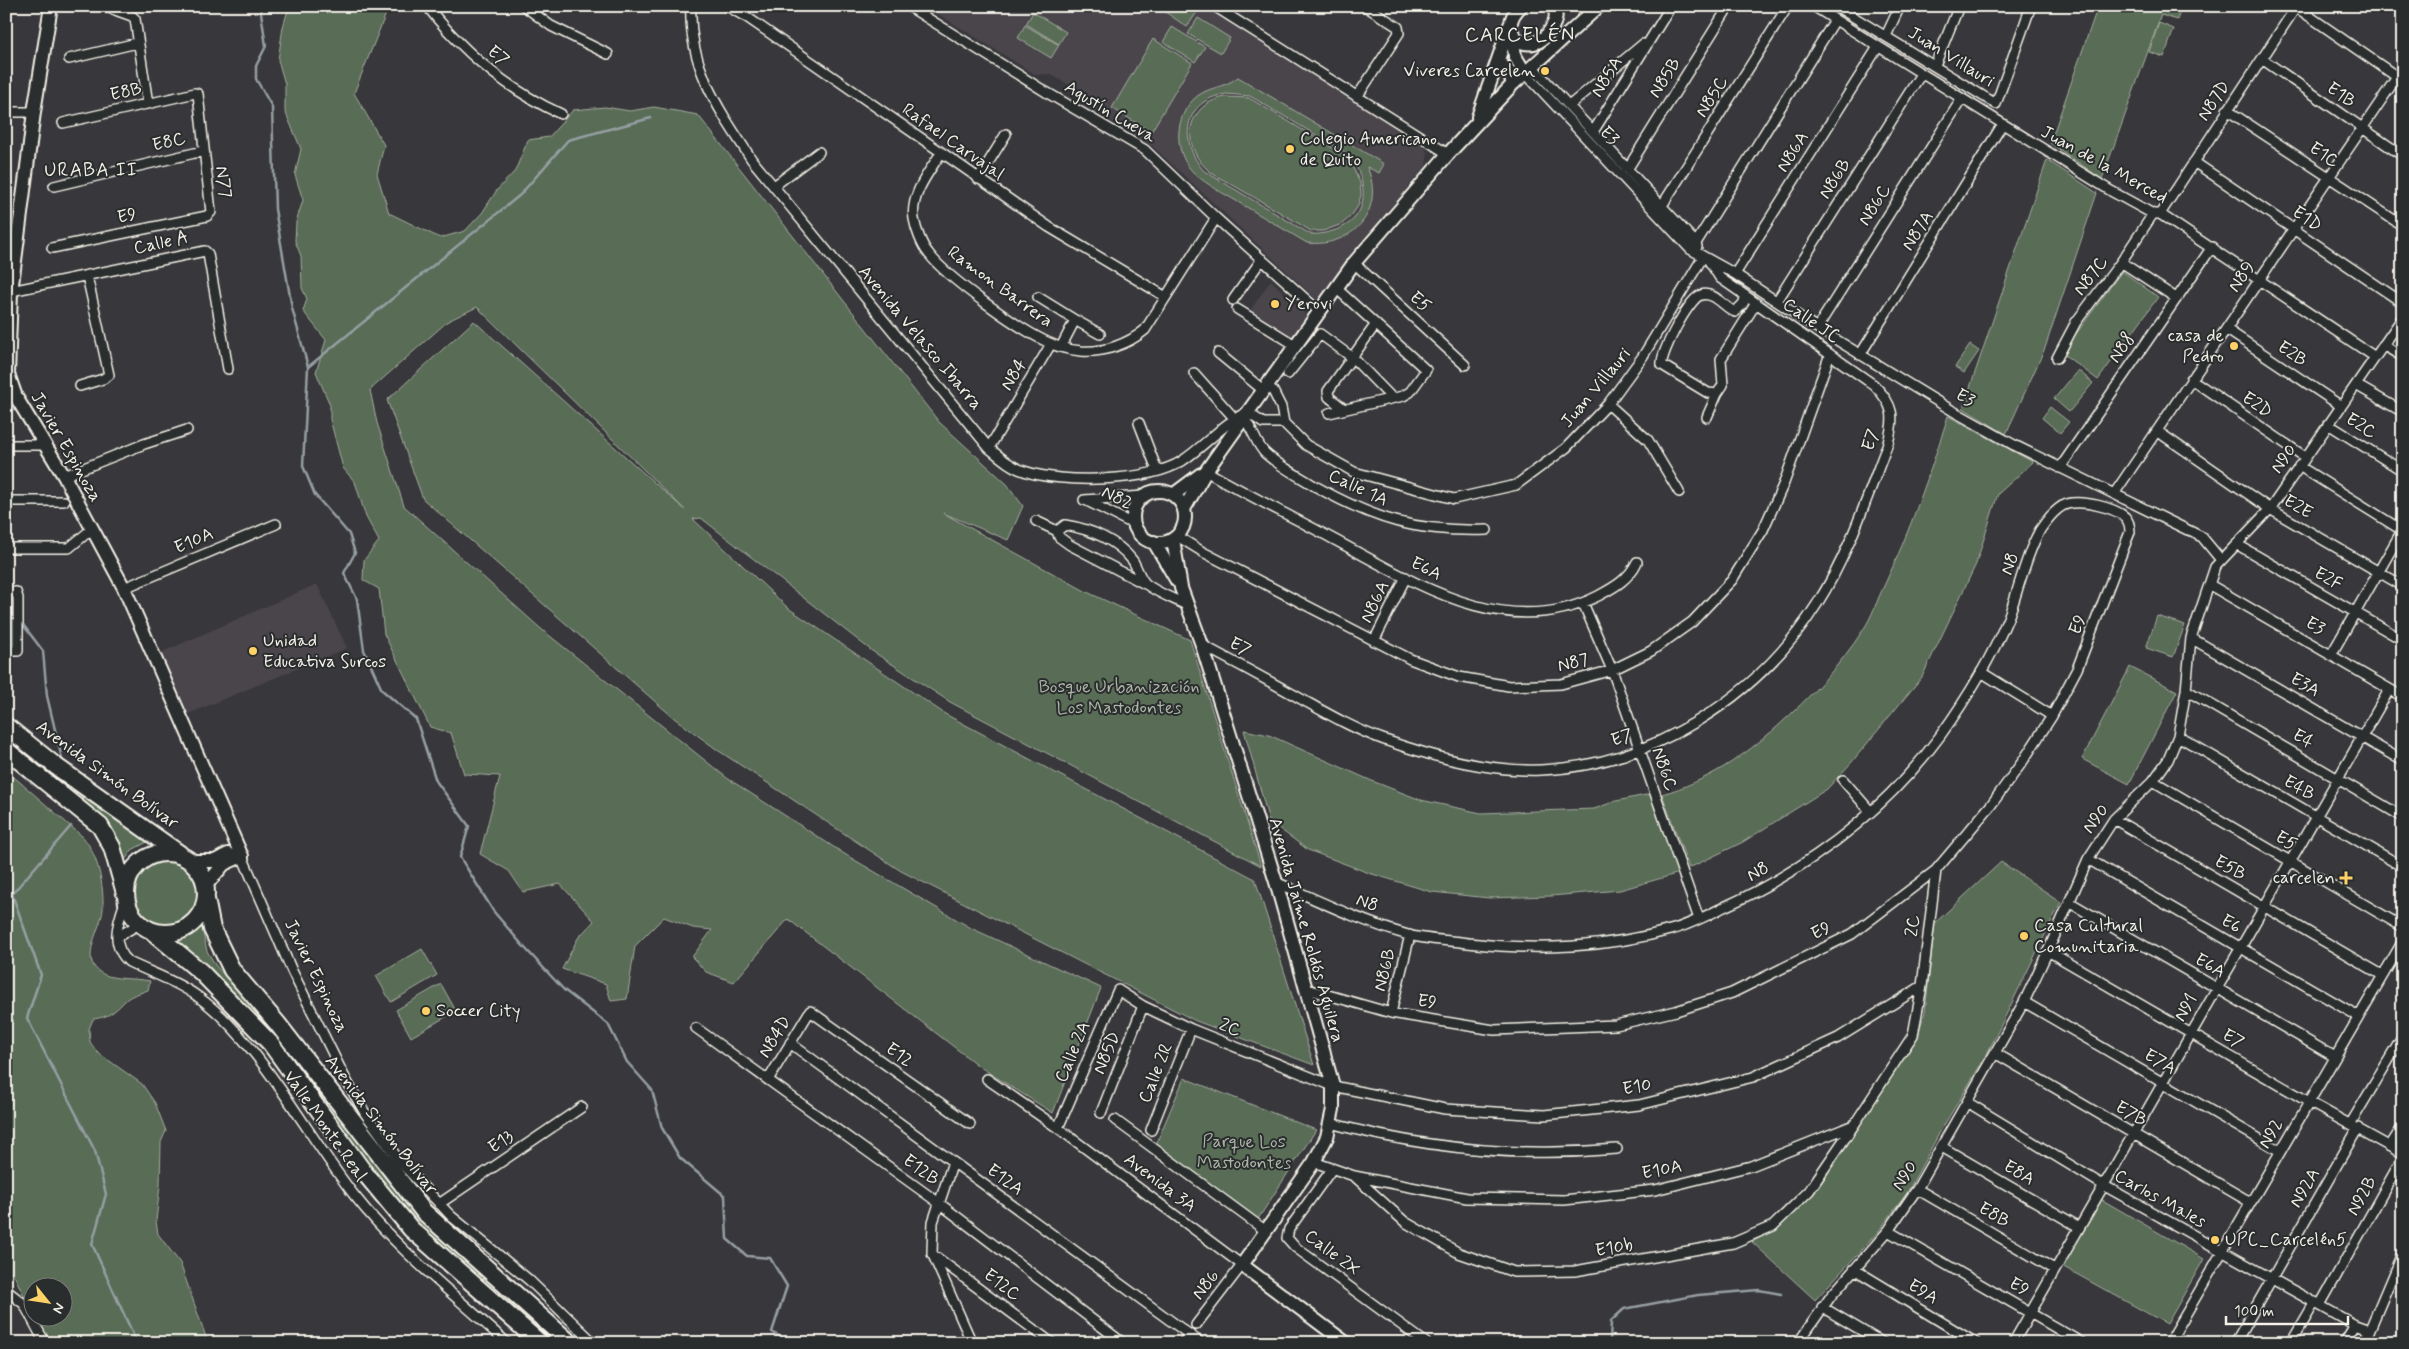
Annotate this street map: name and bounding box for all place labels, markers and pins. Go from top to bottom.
place label: Viveres Carcelen [1404,59,1535,83]
marker: Viveres Carcelen [1539,65,1551,77]
place label: Colegio Americano de Quito [1300,127,1437,172]
marker: Colegio Americano de Quito [1284,143,1296,155]
place label: Yerovi [1285,292,1332,316]
marker: Yerovi [1269,298,1281,310]
place label: casa de Pedro [2168,324,2224,369]
marker: casa de Pedro [2228,340,2240,352]
place label: Unidad Educativa Surcos [263,629,386,674]
marker: Unidad Educativa Surcos [247,645,259,657]
place label: carcelen [2273,866,2335,890]
marker: carcelen [2339,871,2353,885]
place label: Casa Cultural Comunitaria [2034,914,2143,959]
marker: Casa Cultural Comunitaria [2018,930,2030,942]
place label: Soccer City [436,999,520,1023]
marker: Soccer City [420,1005,432,1017]
place label: UPC_Carcelén5 [2225,1228,2347,1252]
marker: UPC_Carcelén5 [2209,1234,2221,1246]

